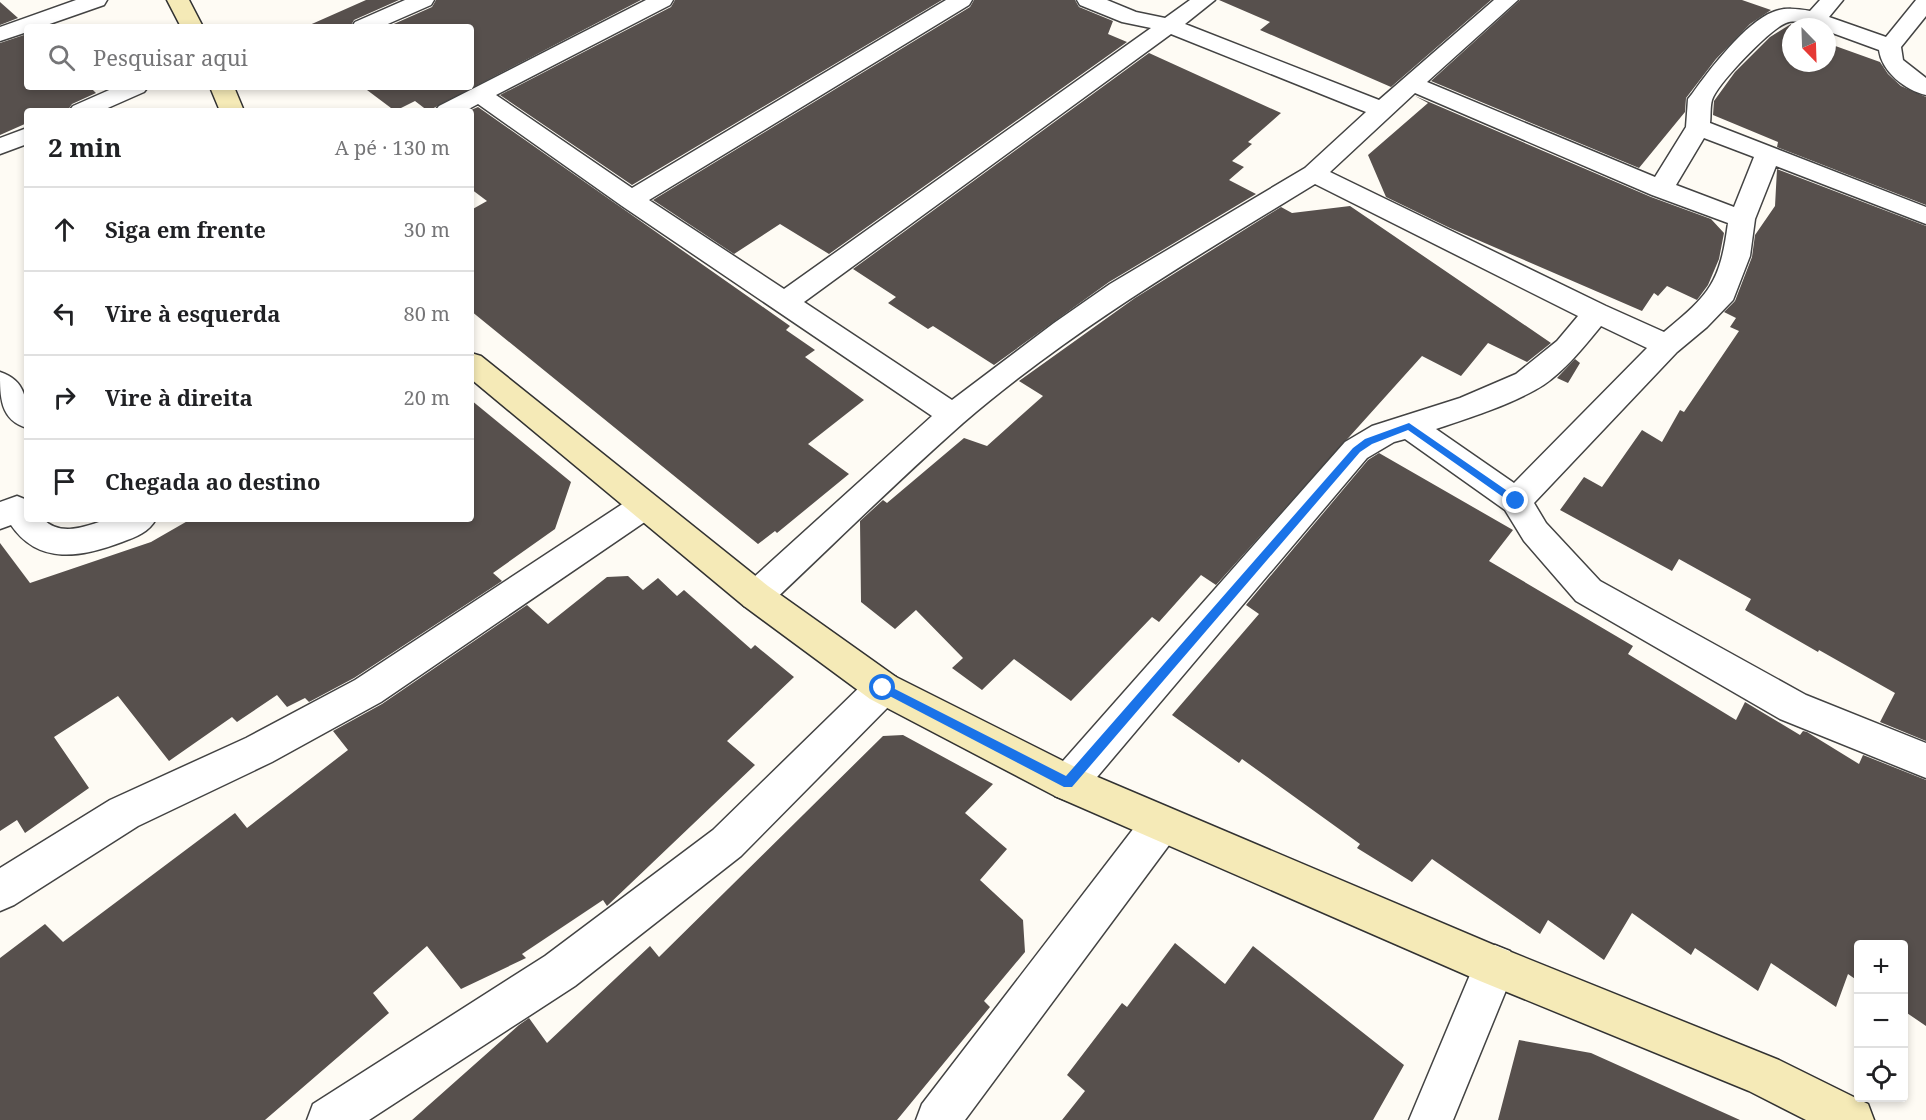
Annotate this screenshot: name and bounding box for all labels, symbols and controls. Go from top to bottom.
north arrow [1782,18,1836,72]
search box [24,24,474,90]
icon: search [45,41,78,74]
text: Pesquisar aqui [93,42,248,72]
text: 2 min [48,129,122,165]
text: A pé · 130 m [335,134,450,161]
icon: ahead [48,213,81,246]
text: Siga em frente [105,214,266,244]
text: 30 m [404,216,450,243]
icon: left [48,297,81,330]
text: Vire à esquerda [105,298,281,328]
text: 80 m [404,300,450,327]
icon: right [48,381,81,414]
text: Vire à direita [105,382,253,412]
text: 20 m [404,384,450,411]
icon: arrive [48,465,81,498]
text: Chegada ao destino [105,466,320,496]
route end [1502,487,1528,513]
route start [869,674,895,700]
map controls [1854,940,1908,1102]
button: + [1854,940,1908,994]
button: − [1854,994,1908,1048]
button: locate [1854,1048,1908,1102]

